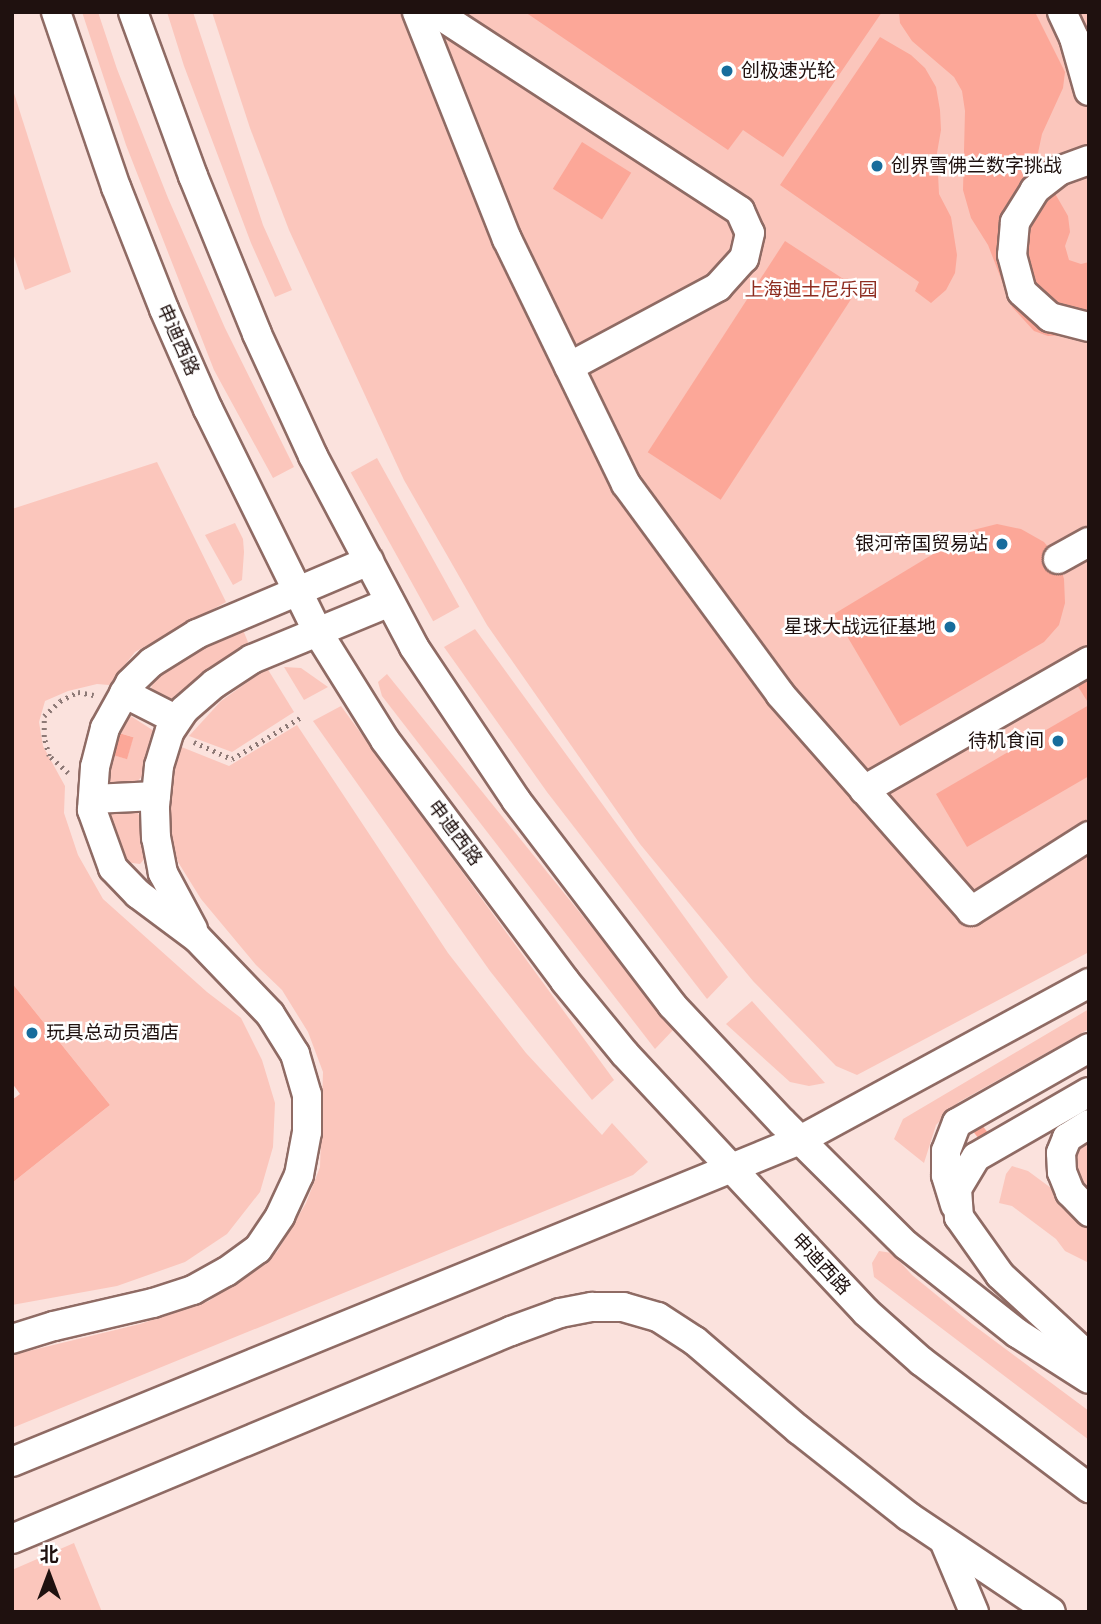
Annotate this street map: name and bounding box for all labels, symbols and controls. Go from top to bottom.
place label: 创极速光轮 [741,60,836,82]
marker: 创极速光轮 [719,63,735,79]
place label: 创界雪佛兰数字挑战 [891,155,1062,177]
marker: 创界雪佛兰数字挑战 [869,158,885,174]
park label: 上海迪士尼乐园 [745,279,877,301]
street label: 申迪西路 [152,301,204,379]
place label: 银河帝国贸易站 [855,533,988,555]
marker: 银河帝国贸易站 [994,536,1010,552]
place label: 星球大战远征基地 [784,616,936,638]
marker: 星球大战远征基地 [942,619,958,635]
place label: 待机食间 [968,730,1044,752]
marker: 待机食间 [1050,733,1066,749]
street label: 申迪西路 [423,796,487,870]
place label: 玩具总动员酒店 [46,1022,179,1044]
marker: 玩具总动员酒店 [24,1025,40,1041]
street label: 申迪西路 [787,1228,855,1300]
north arrow [14,1540,84,1610]
text: 北 [39,1543,59,1565]

